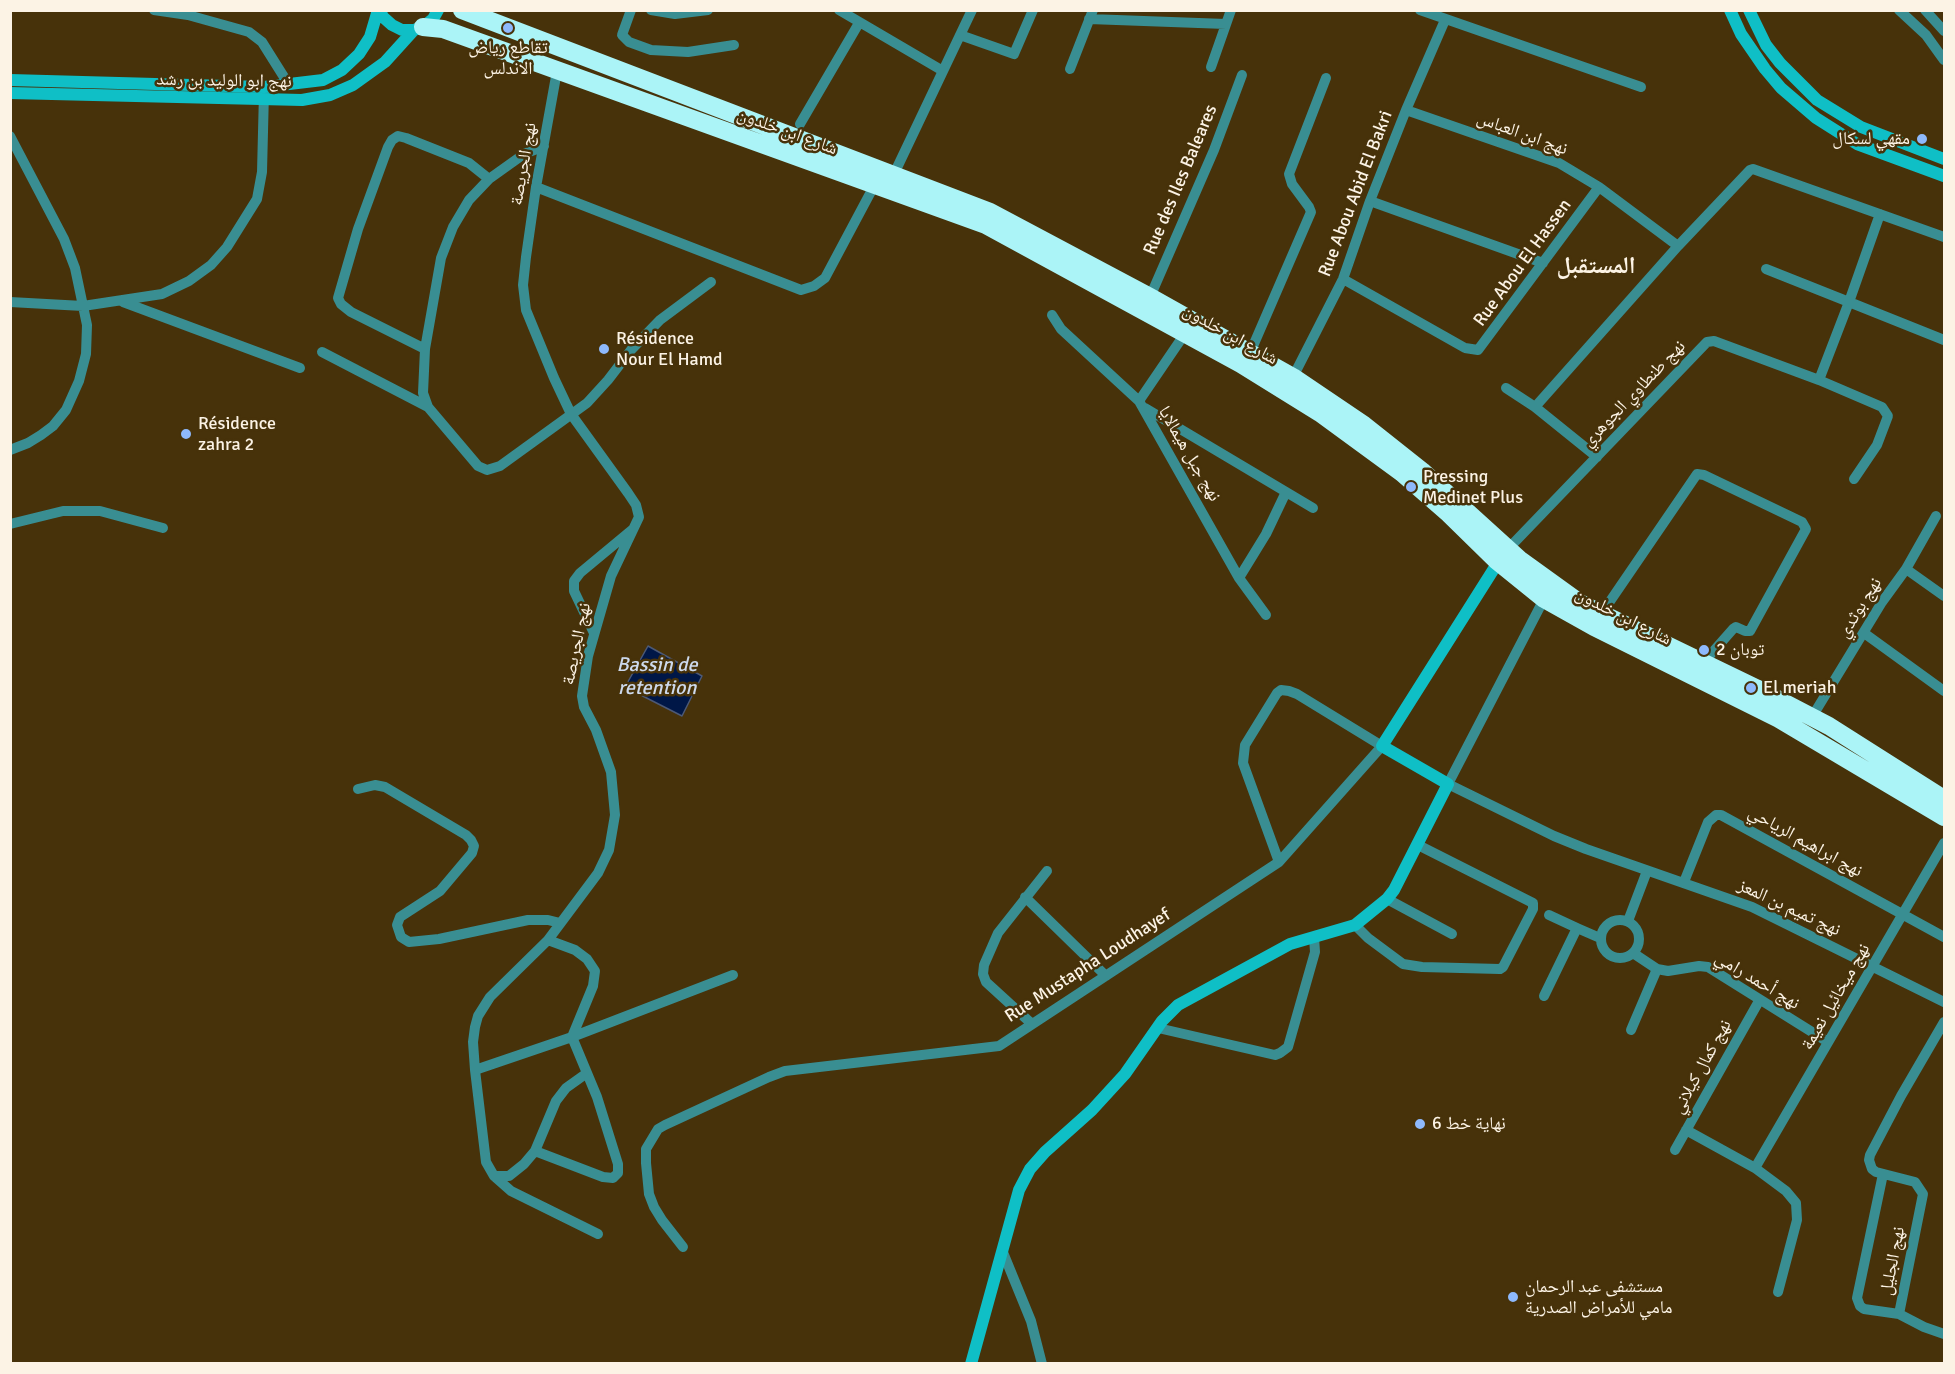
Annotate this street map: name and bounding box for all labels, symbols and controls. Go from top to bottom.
marker: تقاطع رياض الاندلس [501,21,515,35]
place label: تقاطع رياض الاندلس [468,37,548,80]
street label: نهج ابو الوليد بن رشد [156,69,292,93]
street label: Rue des Iles Baleares [1140,102,1222,258]
street label: شارع ابن خلدون [734,104,840,160]
street label: Rue Abou Abid El Bakri [1314,108,1398,280]
street label: نهج ابن العباس [1474,108,1570,160]
street label: نهج الجريصة [506,121,542,207]
place label: مقهي لسكال [1832,128,1910,150]
marker: مقهي لسكال [1915,132,1929,146]
street label: Rue Abou El Hassen [1470,195,1576,331]
district label: المستقبل [1556,253,1636,281]
street label: شارع ابن خلدون [1179,300,1281,370]
place label: Résidence Nour El Hamd [616,328,723,370]
street label: نهج طنطاوي الجوهري [1577,336,1691,452]
marker: Résidence Nour El Hamd [597,342,611,356]
street label: نهج جبل هيمالايا [1153,402,1225,506]
place label: Résidence zahra 2 [198,413,276,456]
marker: Résidence zahra 2 [179,427,193,441]
place label: Pressing Medinet Plus [1423,466,1523,508]
marker: Pressing Medinet Plus [1404,480,1418,494]
street label: نهج بوثدي [1833,574,1887,642]
street label: شارع ابن خلدون [1571,583,1675,651]
street label: نهج الجريصة [558,601,596,687]
place label: توبان 2 [1716,639,1764,661]
marker: توبان 2 [1697,643,1711,657]
water label: Bassin de retention [616,654,698,701]
place label: El meriah [1763,677,1837,699]
marker: El meriah [1744,681,1758,695]
street label: نهج ابراهيم الرياحي [1744,802,1866,882]
street label: نهج تميم بن المعز [1734,875,1844,941]
street label: Rue Mustapha Loudhayef [1001,904,1175,1028]
street label: نهج ميخائيل نعيمة [1797,940,1875,1054]
street label: نهج أحمد رامي [1711,947,1803,1015]
street label: نهج كمال كيلاني [1667,1016,1737,1118]
place label: نهاية خط 6 [1432,1113,1506,1135]
marker: نهاية خط 6 [1413,1117,1427,1131]
street label: نهج الجليل [1876,1225,1910,1297]
place label: مستشفى عبد الرحمان مامي للأمراض الصدرية [1525,1276,1672,1318]
marker: مستشفى عبد الرحمان مامي للأمراض الصدرية [1506,1290,1520,1304]

